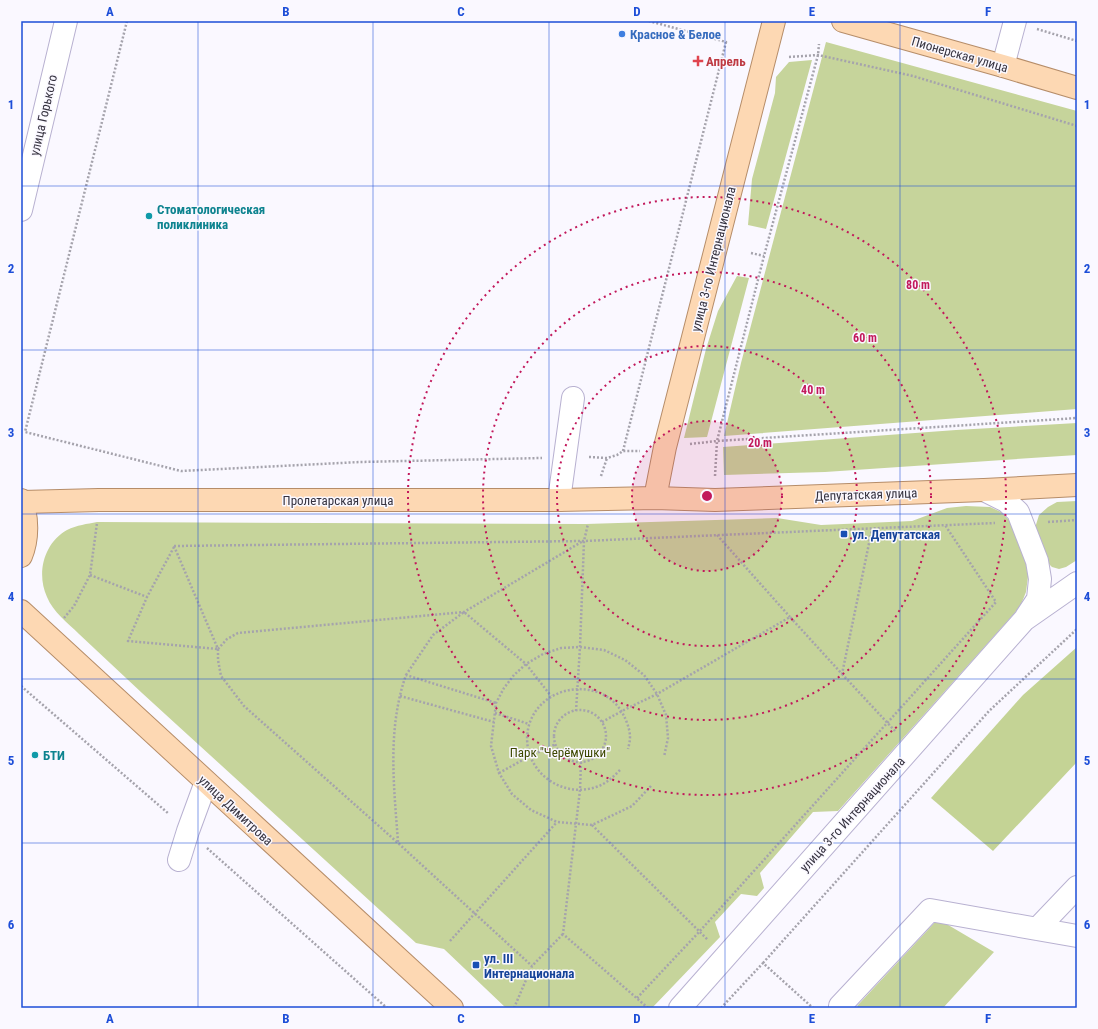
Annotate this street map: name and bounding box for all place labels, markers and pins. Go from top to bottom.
place label: Красное & Белое [630,27,721,42]
marker: Красное & Белое [617,29,627,39]
place label: Апрель [706,54,746,69]
marker: Апрель [693,56,703,66]
place label: Стоматологическая поликлиника [157,202,265,232]
marker: Стоматологическая поликлиника [144,211,154,221]
centre of rings [700,489,714,503]
place label: ул. Депутатская [852,527,940,542]
marker: ул. Депутатская [839,529,849,539]
place label: БТИ [43,748,65,763]
marker: БТИ [30,750,40,760]
place label: ул. III Интернационала [484,951,574,981]
marker: ул. III Интернационала [471,960,481,970]

